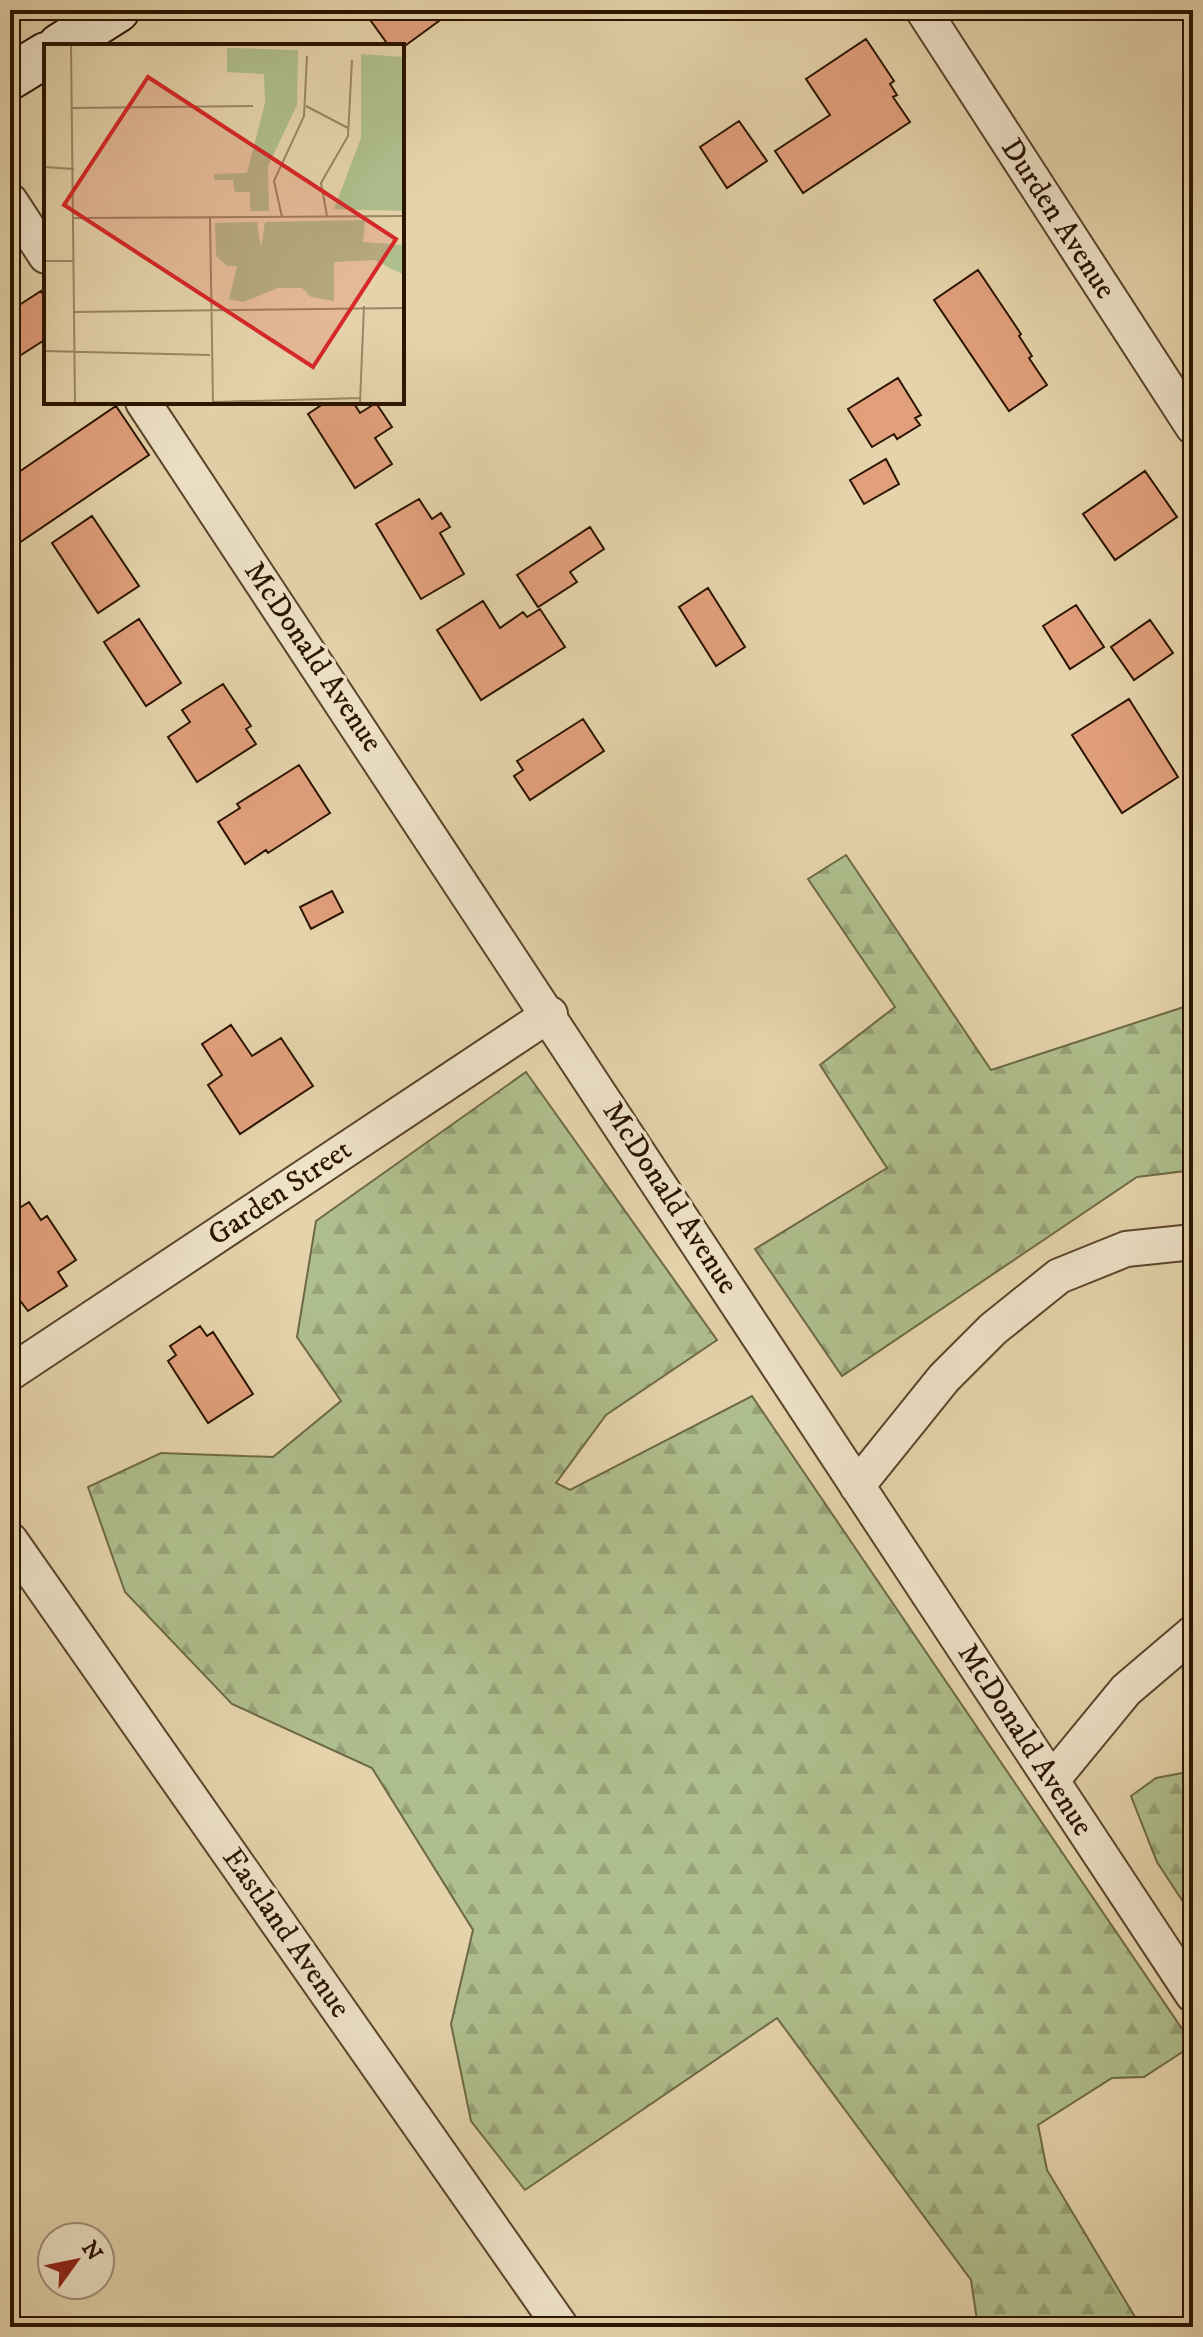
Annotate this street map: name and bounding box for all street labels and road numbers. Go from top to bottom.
street label: Durden Avenue [992,132,1124,306]
street label: McDonald Avenue [236,555,390,759]
street label: McDonald Avenue [594,1095,746,1301]
street label: Garden Street [201,1131,359,1255]
street label: McDonald Avenue [949,1637,1101,1843]
street label: Eastland Avenue [214,1841,358,2025]

